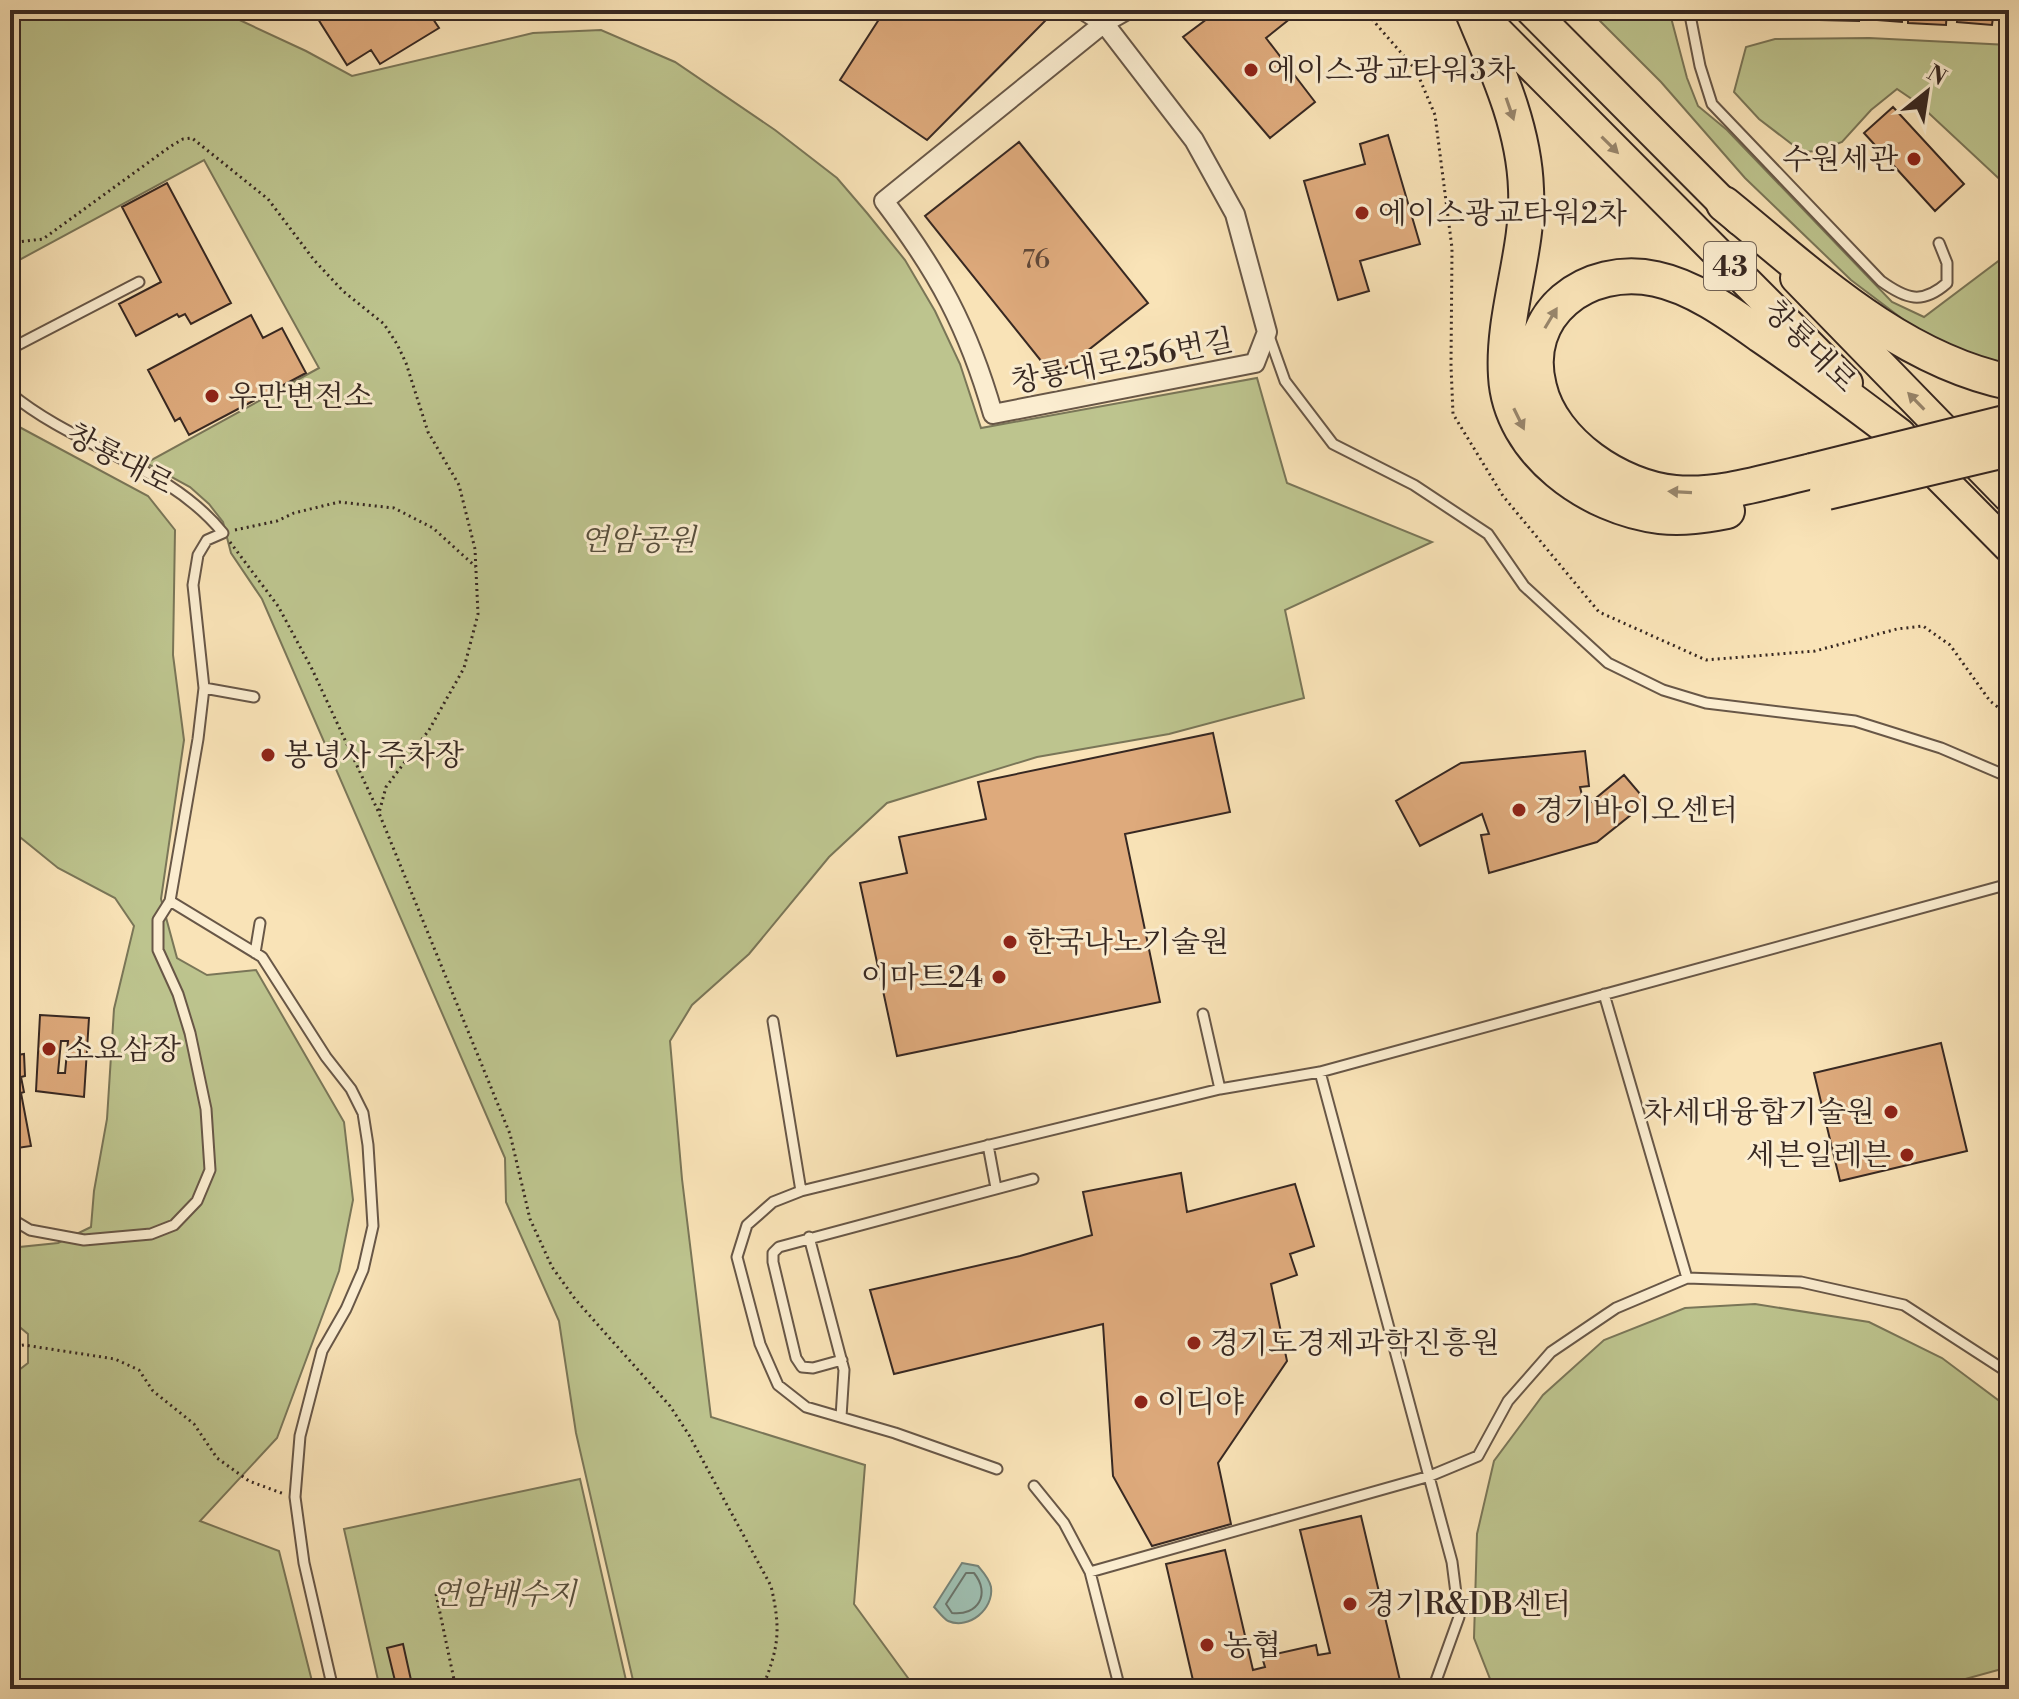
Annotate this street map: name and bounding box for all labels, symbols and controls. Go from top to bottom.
place label: 에이스광교타워3차 [1267,52,1515,90]
north arrow [1887,52,1967,132]
text: N [1922,60,1951,92]
marker: 에이스광교타워3차 [1242,61,1260,79]
one-way arrow [1505,97,1517,121]
one-way arrow [1600,135,1619,154]
place label: 수원세관 [1782,141,1899,179]
marker: 수원세관 [1905,150,1923,168]
place label: 에이스광교타워2차 [1378,195,1627,233]
marker: 에이스광교타워2차 [1353,204,1371,222]
road number: 43 [1704,242,1756,290]
house number: 76 [1022,244,1050,276]
street label: 창룡대로 [1755,292,1864,401]
one-way arrow [1544,307,1558,329]
street label: 창룡대로256번길 [1008,322,1237,402]
place label: 우만변전소 [228,378,373,416]
marker: 우만변전소 [203,387,221,405]
one-way arrow [1907,392,1925,411]
one-way arrow [1512,408,1526,431]
street label: 창룡대로 [59,416,180,504]
one-way arrow [1667,486,1692,499]
park label: 연암공원 [580,522,698,560]
place label: 봉녕사 주차장 [284,737,464,775]
marker: 봉녕사 주차장 [259,746,277,764]
place label: 경기바이오센터 [1535,792,1738,830]
marker: 경기바이오센터 [1510,801,1528,819]
place label: 한국나노기술원 [1026,924,1229,962]
marker: 한국나노기술원 [1001,933,1019,951]
place label: 이마트24 [861,959,983,997]
marker: 이마트24 [990,968,1008,986]
place label: 소요삼장 [65,1031,181,1069]
marker: 소요삼장 [40,1040,58,1058]
place label: 차세대융합기술원 [1643,1094,1875,1132]
marker: 차세대융합기술원 [1882,1103,1900,1121]
place label: 세븐일레븐 [1746,1137,1891,1175]
marker: 세븐일레븐 [1898,1146,1916,1164]
place label: 경기도경제과학진흥원 [1210,1325,1500,1363]
marker: 경기도경제과학진흥원 [1185,1334,1203,1352]
place label: 이디야 [1157,1384,1244,1422]
marker: 이디야 [1132,1393,1150,1411]
park label: 연암배수지 [432,1576,578,1614]
place label: 경기R&DB센터 [1366,1586,1571,1624]
marker: 경기R&DB센터 [1341,1595,1359,1613]
place label: 농협 [1223,1627,1281,1665]
marker: 농협 [1198,1636,1216,1654]

